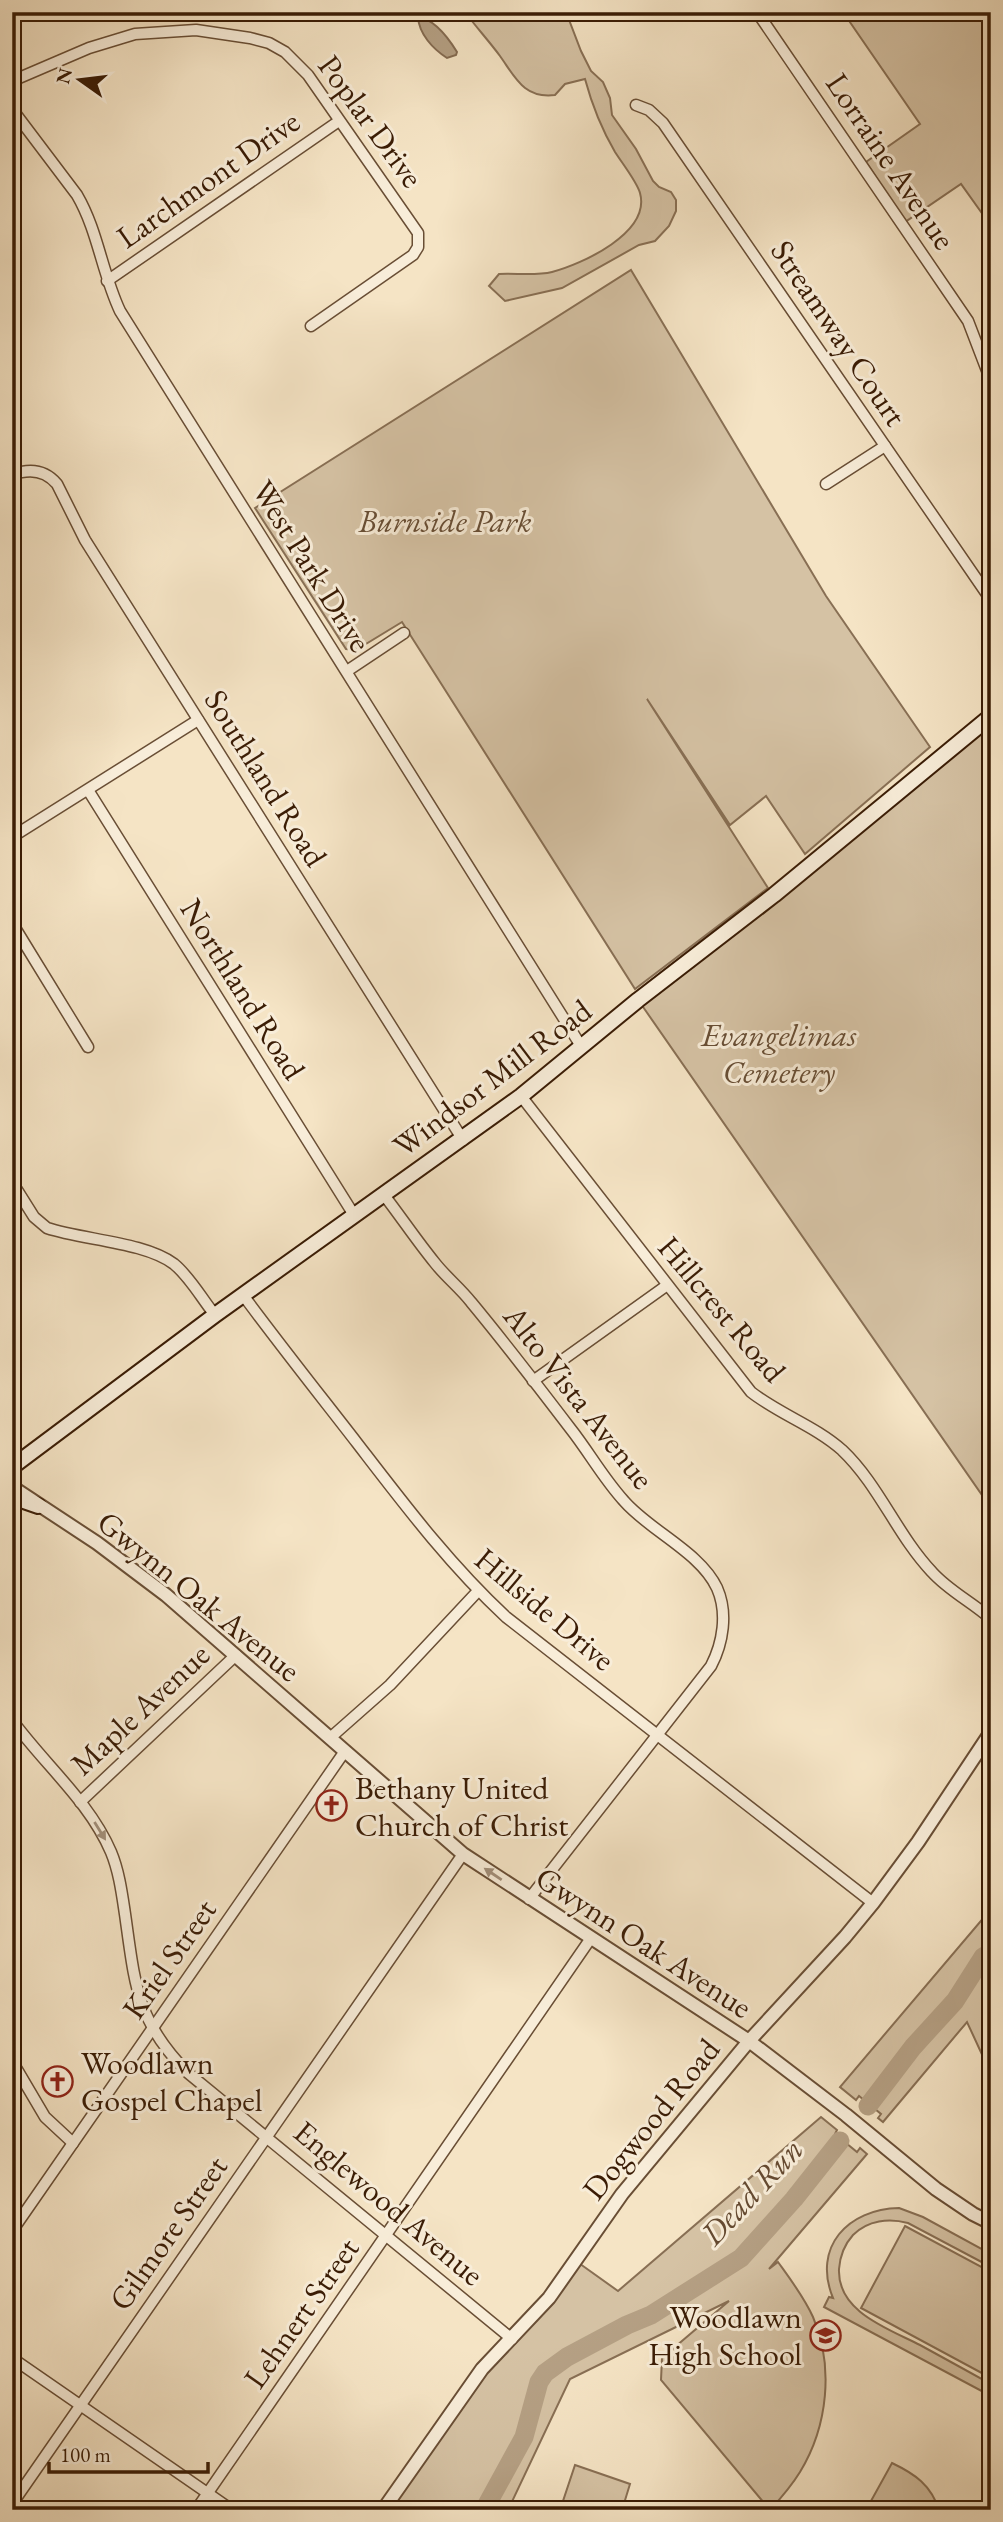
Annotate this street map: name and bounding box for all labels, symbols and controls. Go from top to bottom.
north arrow [46,46,116,116]
street label: Poplar Drive [309,46,433,196]
text: N [50,65,78,86]
street label: Lorraine Avenue [817,65,965,257]
street label: Larchmont Drive [108,100,308,258]
street label: Streamway Court [761,232,917,434]
street label: West Park Drive [243,472,381,660]
park label: Burnside Park [358,500,532,542]
street label: Southland Road [195,682,337,875]
street label: Northland Road [171,891,316,1088]
street label: Windsor Mill Road [384,989,600,1166]
park label: Evangelimas Cemetery [700,1014,857,1093]
street label: Hillcrest Road [649,1227,796,1392]
street label: Alto Vista Avenue [493,1296,664,1497]
street label: Gwynn Oak Avenue [89,1501,309,1691]
street label: Hillside Drive [466,1538,624,1680]
street label: Maple Avenue [62,1634,218,1784]
place label: Bethany United Church of Christ [355,1767,568,1846]
church icon: Bethany United Church of Christ [315,1789,349,1823]
one-way arrow [93,1822,106,1841]
street label: Gwynn Oak Avenue [528,1856,760,2028]
one-way arrow [484,1867,502,1881]
street label: Kriel Street [112,1891,226,2027]
street label: Dogwood Road [573,2029,730,2208]
place label: Woodlawn Gospel Chapel [81,2042,263,2121]
church icon: Woodlawn Gospel Chapel [41,2064,75,2098]
street label: Englewood Avenue [285,2111,493,2295]
water label: Dead Run [690,2128,812,2255]
street label: Gilmore Street [99,2147,237,2319]
street label: Lehnert Street [234,2229,368,2397]
place label: Woodlawn High School [648,2296,802,2375]
school or university icon: Woodlawn High School [808,2318,842,2352]
scale bar [49,2431,208,2475]
text: 100 m [60,2441,111,2468]

